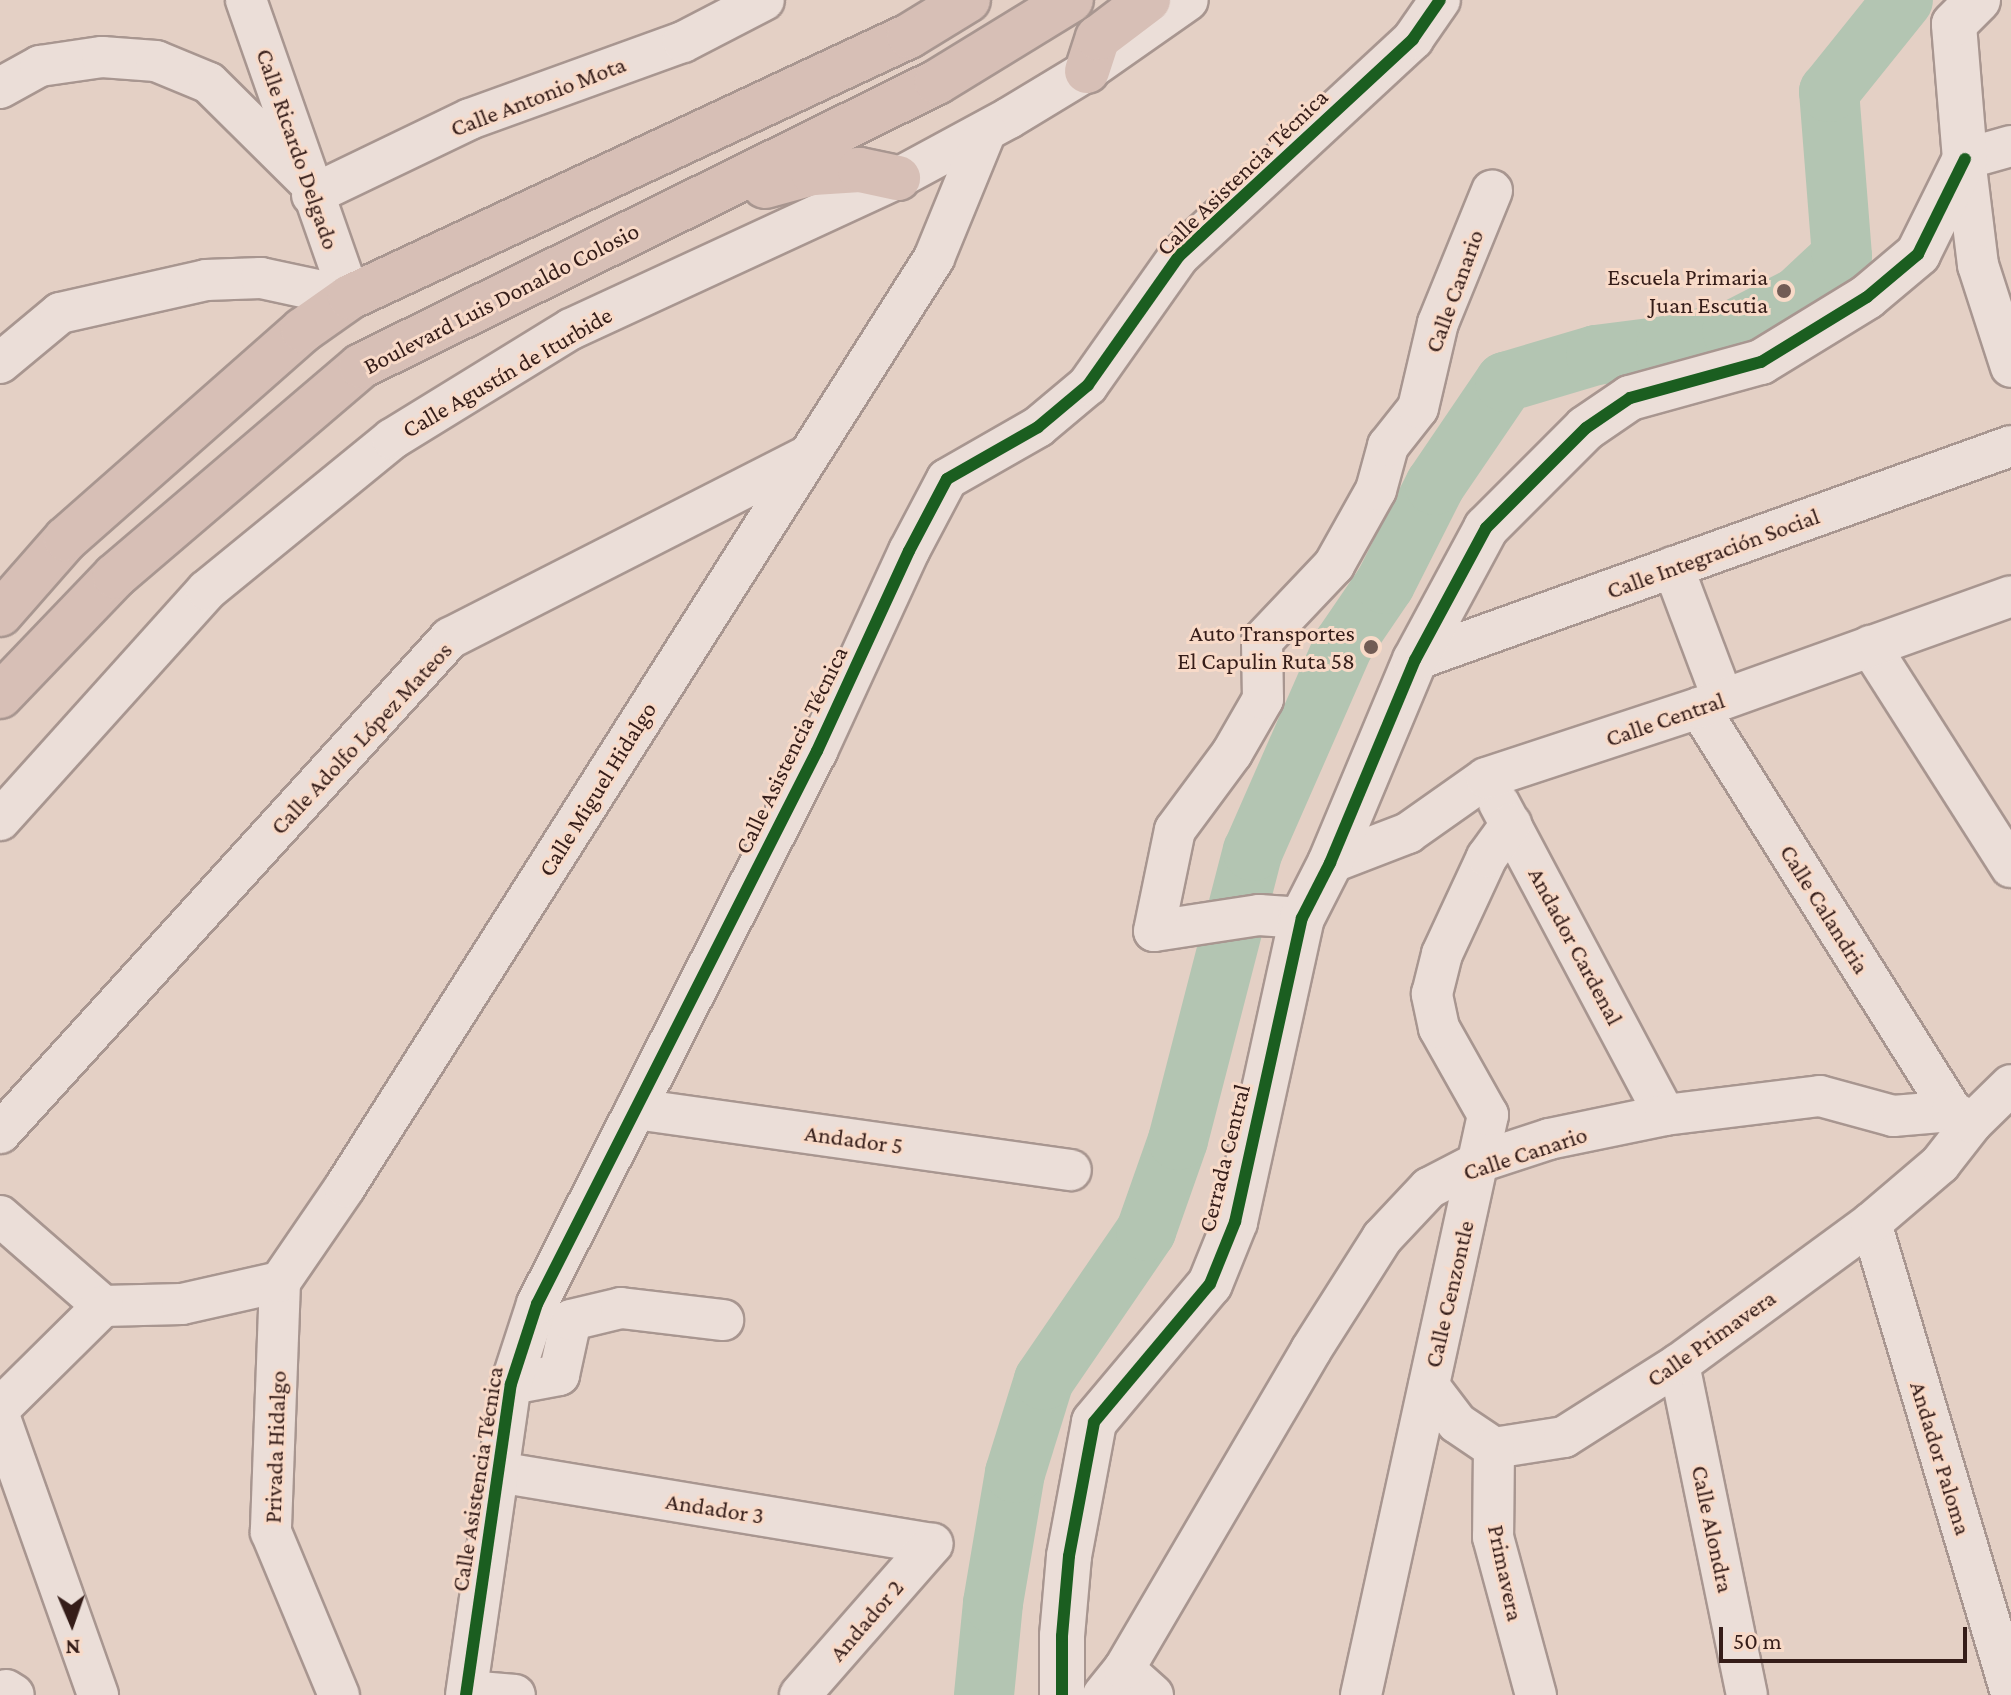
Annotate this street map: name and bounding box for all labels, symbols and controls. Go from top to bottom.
street label: Calle Ricardo Delgado [250,45,346,253]
street label: Calle Antonio Mota [446,49,630,143]
street label: Calle Asistencia Técnica [1150,83,1334,261]
street label: Boulevard Luis Donaldo Colosio [358,216,644,380]
street label: Calle Canario [1418,226,1490,356]
place label: Escuela Primaria Juan Escutia [1607,263,1768,319]
marker: Escuela Primaria Juan Escutia [1775,282,1793,300]
street label: Calle Agustín de Iturbide [397,300,617,444]
street label: Calle Integración Social [1603,501,1823,605]
place label: Auto Transportes El Capulin Ruta 58 [1177,619,1355,675]
street label: Calle Adolfo López Mateos [264,636,458,840]
marker: Auto Transportes El Capulin Ruta 58 [1362,638,1380,656]
street label: Calle Asistencia Técnica [728,641,854,859]
street label: Calle Central [1602,685,1728,753]
street label: Calle Miguel Hidalgo [532,696,662,882]
street label: Calle Calandria [1774,839,1876,979]
street label: Andador Cardenal [1522,862,1630,1030]
street label: Cerrada Central [1192,1081,1256,1235]
street label: Andador 5 [803,1118,905,1160]
street label: Calle Canario [1459,1119,1591,1187]
street label: Calle Cenzontle [1418,1218,1480,1370]
street label: Calle Primavera [1641,1283,1781,1393]
street label: Calle Asistencia Técnica [445,1364,509,1594]
street label: Privada Hidalgo [258,1370,292,1524]
street label: Andador Paloma [1904,1378,1978,1538]
street label: Calle Alondra [1685,1463,1741,1595]
street label: Andador 3 [664,1486,766,1530]
street label: Primavera [1482,1522,1530,1624]
street label: Andador 2 [823,1573,909,1667]
north arrow [32,1583,112,1663]
scale bar [1723,1611,1971,1661]
text: 50 m [1733,1627,1782,1654]
text: N [65,1635,81,1660]

